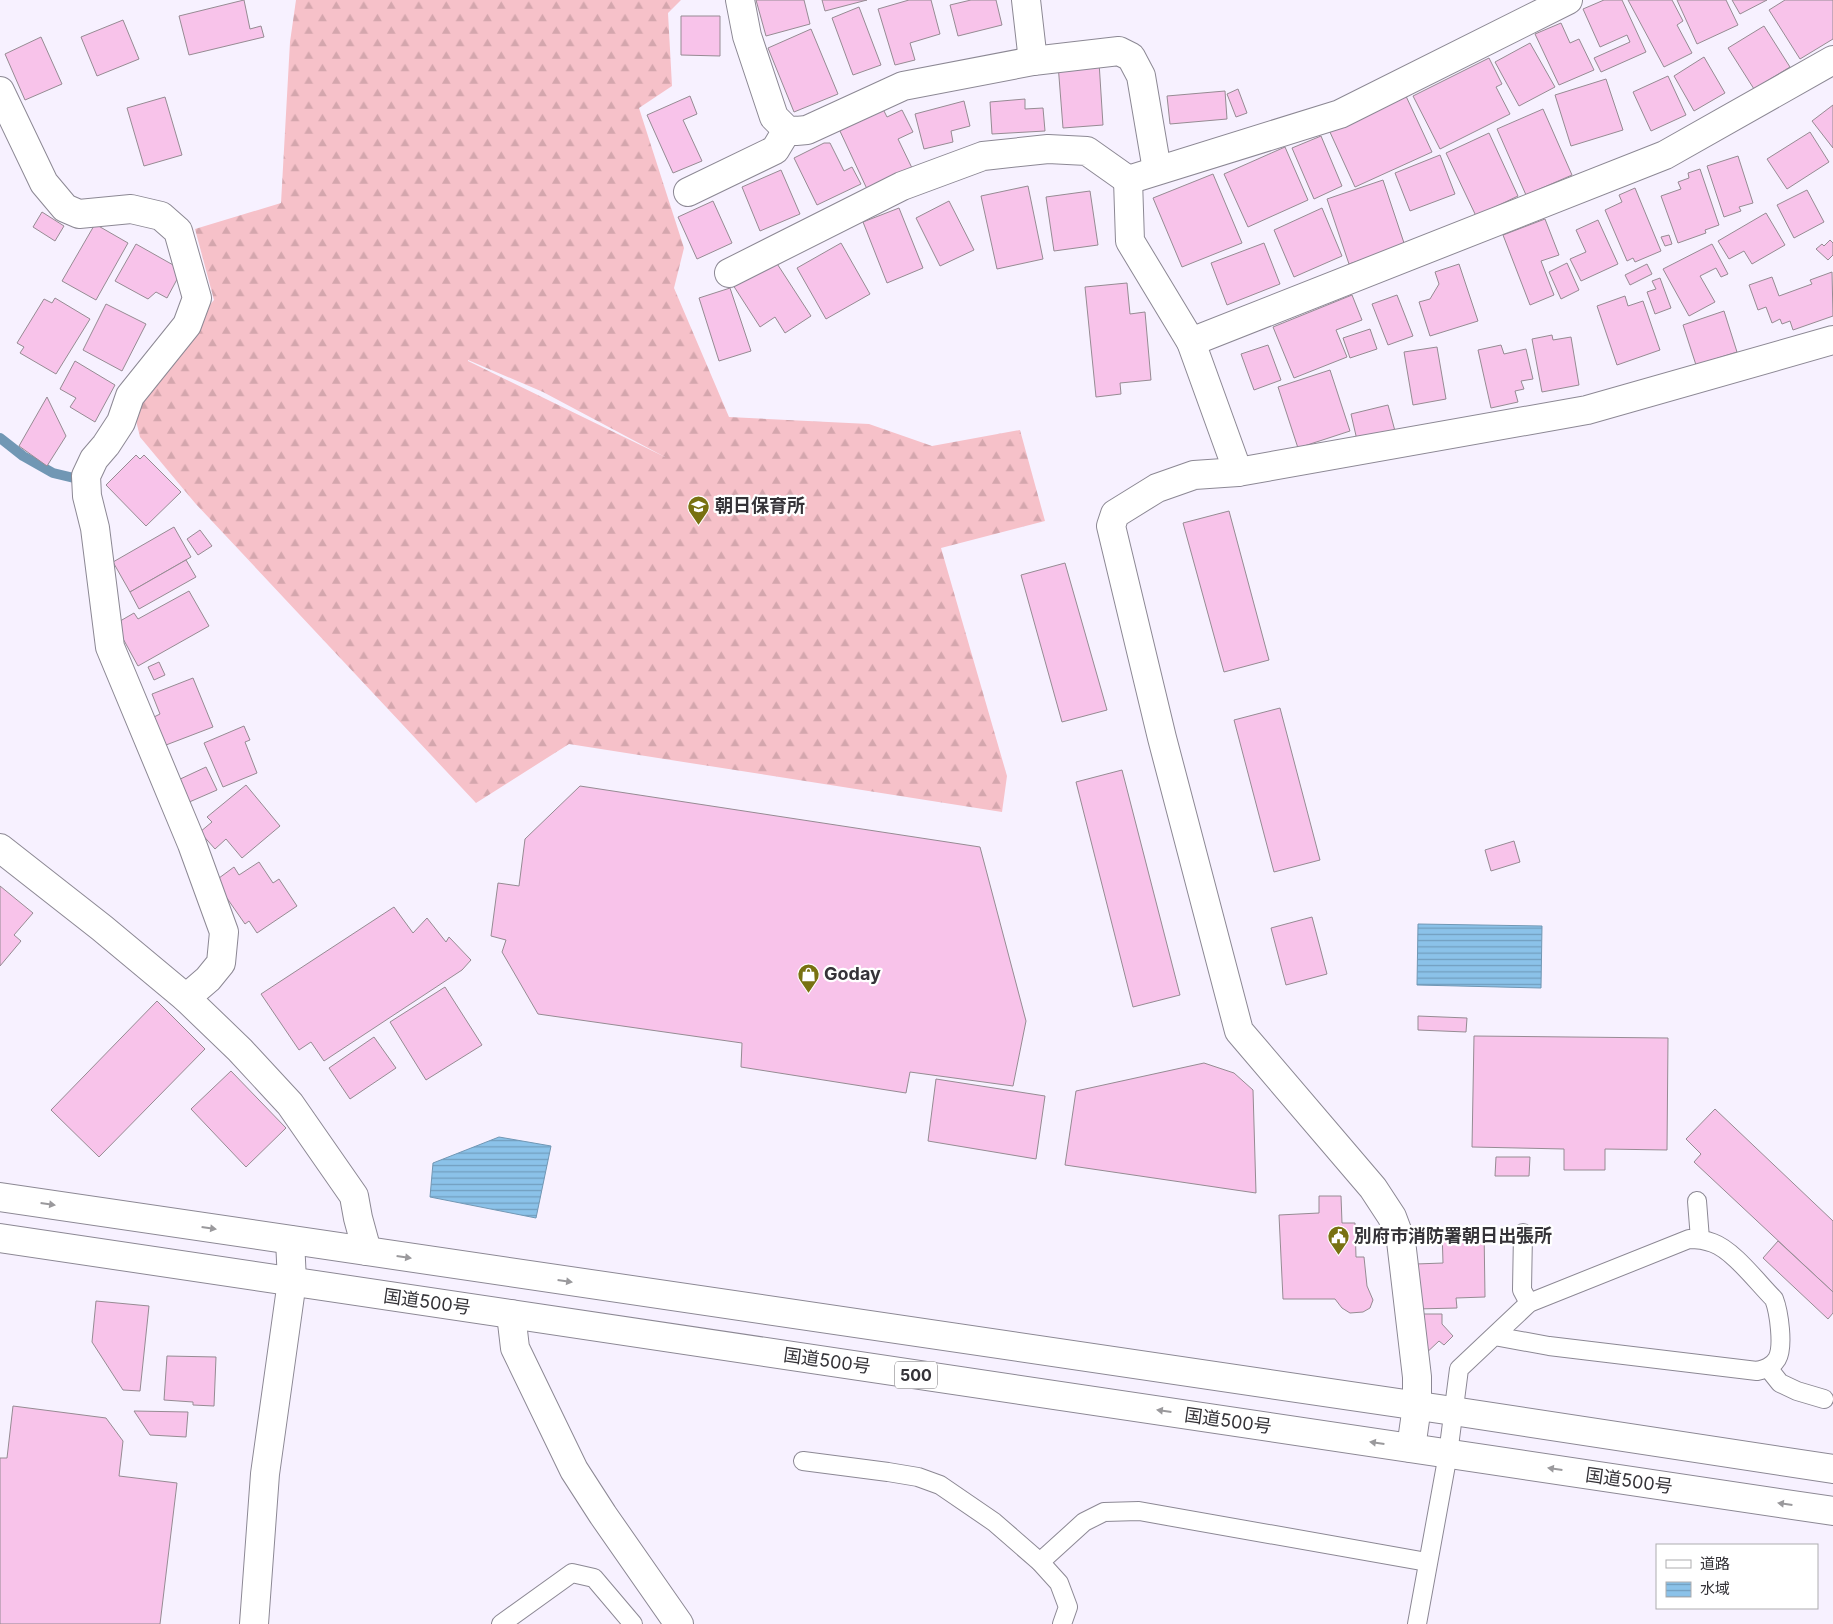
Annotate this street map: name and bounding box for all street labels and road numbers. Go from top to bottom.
street label: 国道500号 [382,1285,472,1318]
street label: 国道500号 [782,1344,872,1377]
road number: 500 [895,1362,937,1388]
street label: 国道500号 [1183,1404,1273,1437]
street label: 国道500号 [1584,1464,1674,1497]

